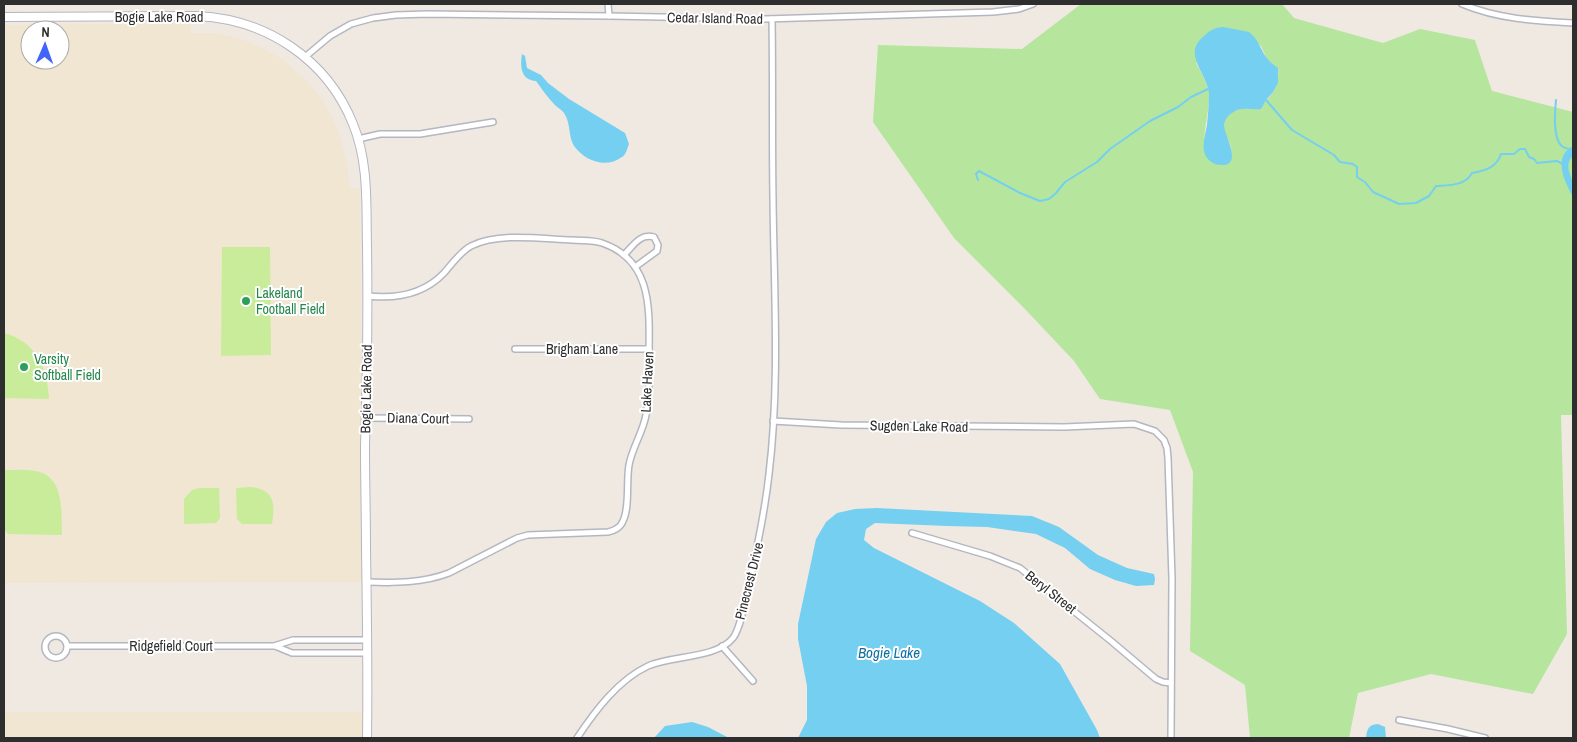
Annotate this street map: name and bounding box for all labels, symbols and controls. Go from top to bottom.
street label: Bogie Lake Road [115,8,203,26]
street label: Cedar Island Road [667,8,763,28]
north arrow [20,20,70,70]
text: N [41,23,50,41]
place label: Lakeland Football Field [256,284,325,318]
marker: Lakeland Football Field [240,295,252,307]
street label: Brigham Lane [546,340,618,358]
street label: Bogie Lake Road [356,344,376,434]
place label: Varsity Softball Field [34,350,101,384]
street label: Lake Haven [636,351,658,413]
marker: Varsity Softball Field [18,361,30,373]
street label: Diana Court [387,408,449,428]
street label: Sugden Lake Road [870,416,968,436]
street label: Pinecrest Drive [731,540,767,622]
street label: Beryl Street [1022,566,1080,618]
street label: Ridgefield Court [129,637,213,655]
water label: Bogie Lake [858,642,920,663]

